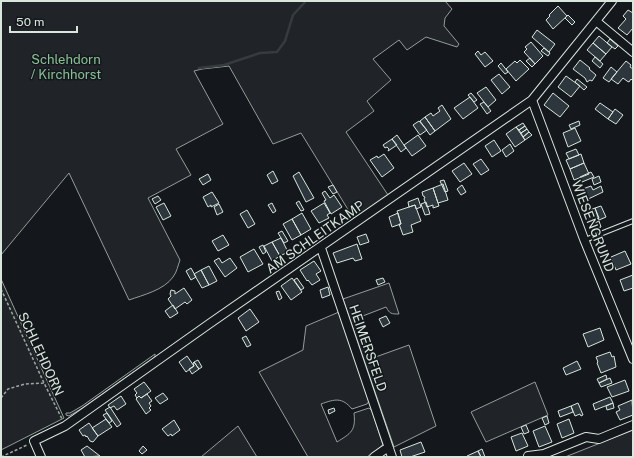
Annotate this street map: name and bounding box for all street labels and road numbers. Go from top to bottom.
street label: WIESENGRUND [569,178,617,274]
street label: AM SCHLEITKAMP [263,197,367,277]
street label: HEIMERSFELD [346,303,390,393]
street label: SCHLEHDORN [15,310,67,398]

